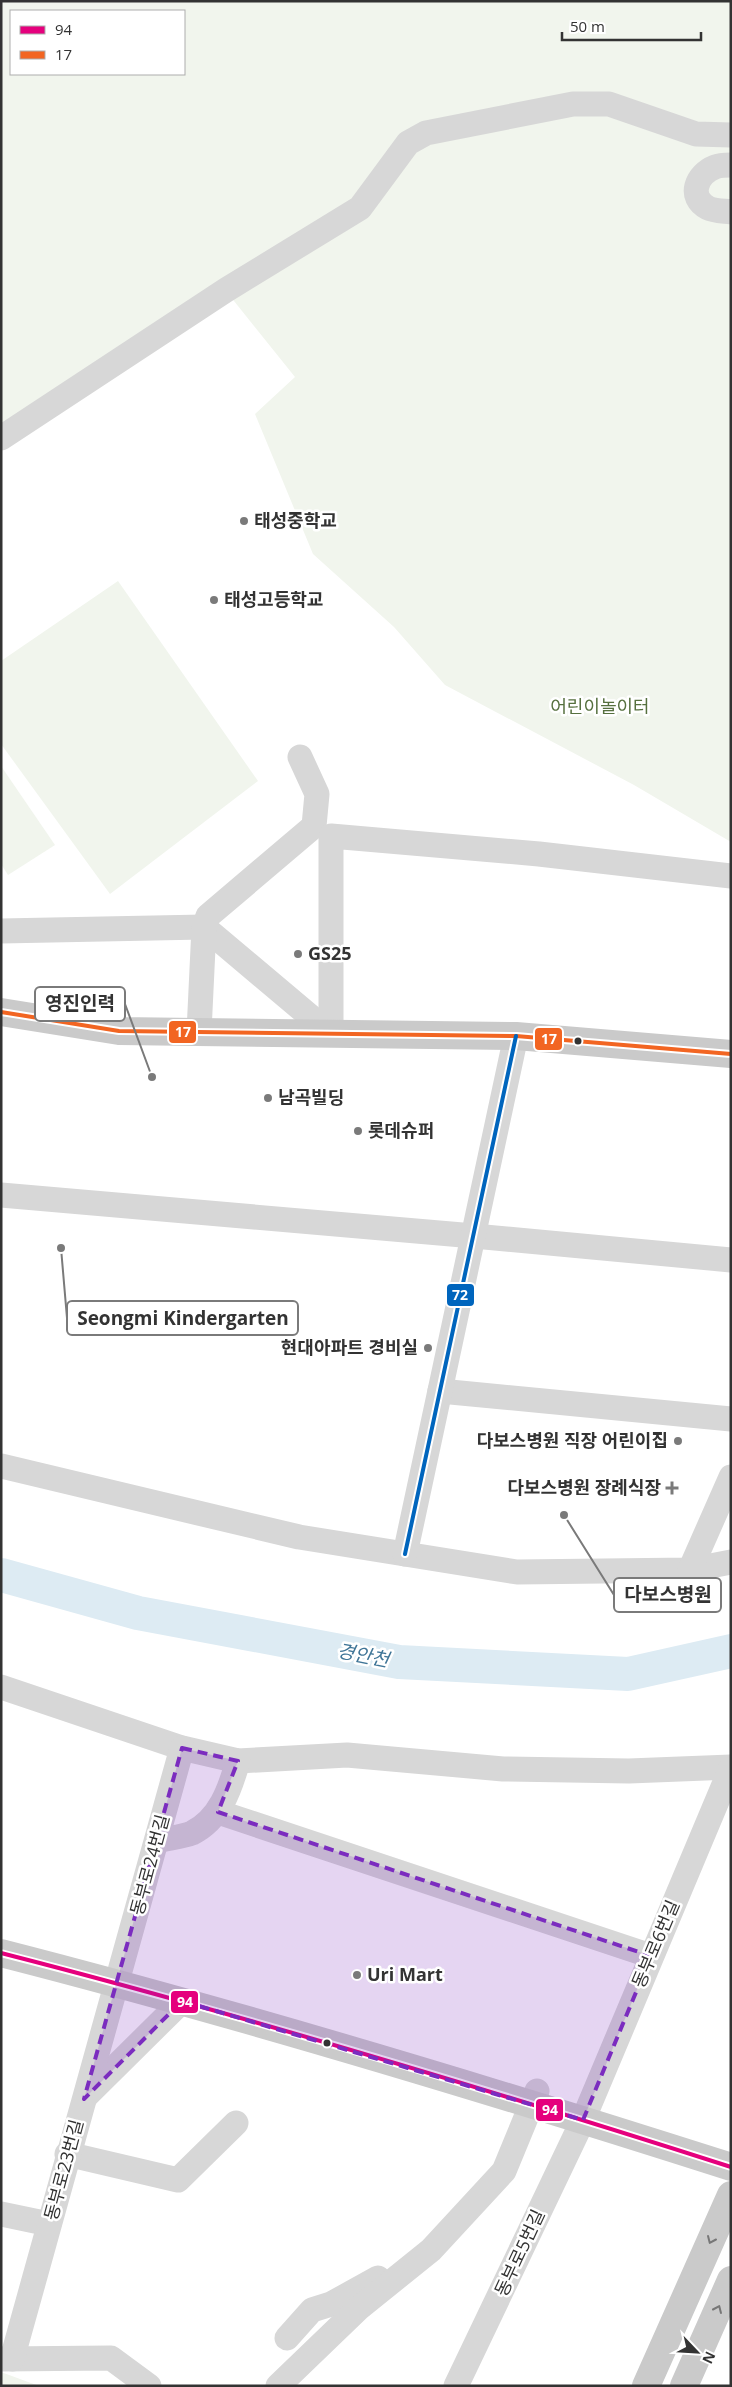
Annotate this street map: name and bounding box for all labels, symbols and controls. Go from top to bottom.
legend [10,10,185,75]
scale bar [562,10,701,42]
text: 50 m [570,16,605,36]
text: 94 [55,19,73,39]
text: 17 [55,44,72,64]
place label: 태성중학교 [254,508,337,532]
marker: 태성중학교 [238,515,250,527]
place label: 태성고등학교 [224,587,323,611]
marker: 태성고등학교 [208,594,220,606]
park label: 어린이놀이터 [550,694,650,718]
place label: GS25 [308,941,352,965]
marker: GS25 [292,948,304,960]
callout: 영진인력 [35,987,125,1021]
text: 영진인력 [45,990,115,1016]
line badge: 17 [168,1020,197,1044]
text: 17 [175,1022,191,1041]
line badge: 17 [534,1027,563,1051]
text: 17 [541,1029,557,1048]
unlabelled marker [573,1036,583,1046]
place label: 남곡빌딩 [278,1085,344,1109]
marker: 남곡빌딩 [262,1092,274,1104]
place label: 롯데슈퍼 [368,1118,434,1142]
marker: 롯데슈퍼 [352,1125,364,1137]
line badge: 72 [446,1283,475,1307]
text: 72 [452,1285,468,1304]
callout: Seongmi Kindergarten [67,1301,298,1335]
text: Seongmi Kindergarten [77,1305,289,1331]
place label: 현대아파트 경비실 [281,1335,418,1359]
marker: 현대아파트 경비실 [422,1342,434,1354]
place label: 다보스병원 직장 어린이집 [476,1428,668,1452]
marker: 다보스병원 직장 어린이집 [672,1435,684,1447]
place label: 다보스병원 장례식장 [507,1475,661,1499]
marker: 다보스병원 장례식장 [665,1481,679,1495]
callout: 다보스병원 [614,1578,721,1612]
text: 다보스병원 [624,1581,712,1607]
water label: 경안천 [335,1637,393,1673]
street label: 동부로24번길 [124,1812,174,1918]
street label: 동부로6번길 [626,1896,684,1991]
place label: Uri Mart [367,1962,443,1986]
marker: Uri Mart [351,1969,363,1981]
line badge: 94 [170,1990,199,2014]
text: 94 [177,1992,193,2011]
unlabelled marker [322,2038,332,2048]
line badge: 94 [535,2098,564,2122]
text: 94 [542,2100,558,2119]
street label: 동부로23번길 [38,2117,88,2223]
street label: 동부로5번길 [489,2205,550,2300]
one-way arrow [706,2235,717,2244]
one-way arrow [712,2305,722,2314]
north arrow [672,2327,722,2377]
text: N [698,2349,720,2367]

